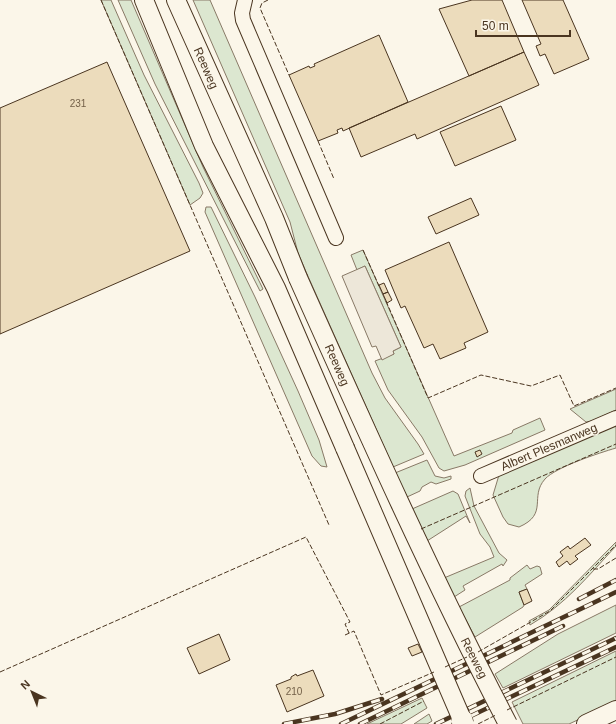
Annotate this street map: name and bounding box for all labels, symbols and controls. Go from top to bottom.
scale bar [476,12,570,38]
text: 50 m [482,19,509,33]
street label: Reeweg [191,45,221,91]
house number: 231 [70,98,87,109]
street label: Reeweg [322,342,352,388]
street label: Albert Plesmanweg [499,420,599,474]
street label: Reeweg [458,635,490,681]
north arrow [12,672,52,712]
text: N [18,678,32,692]
house number: 210 [286,686,303,697]

